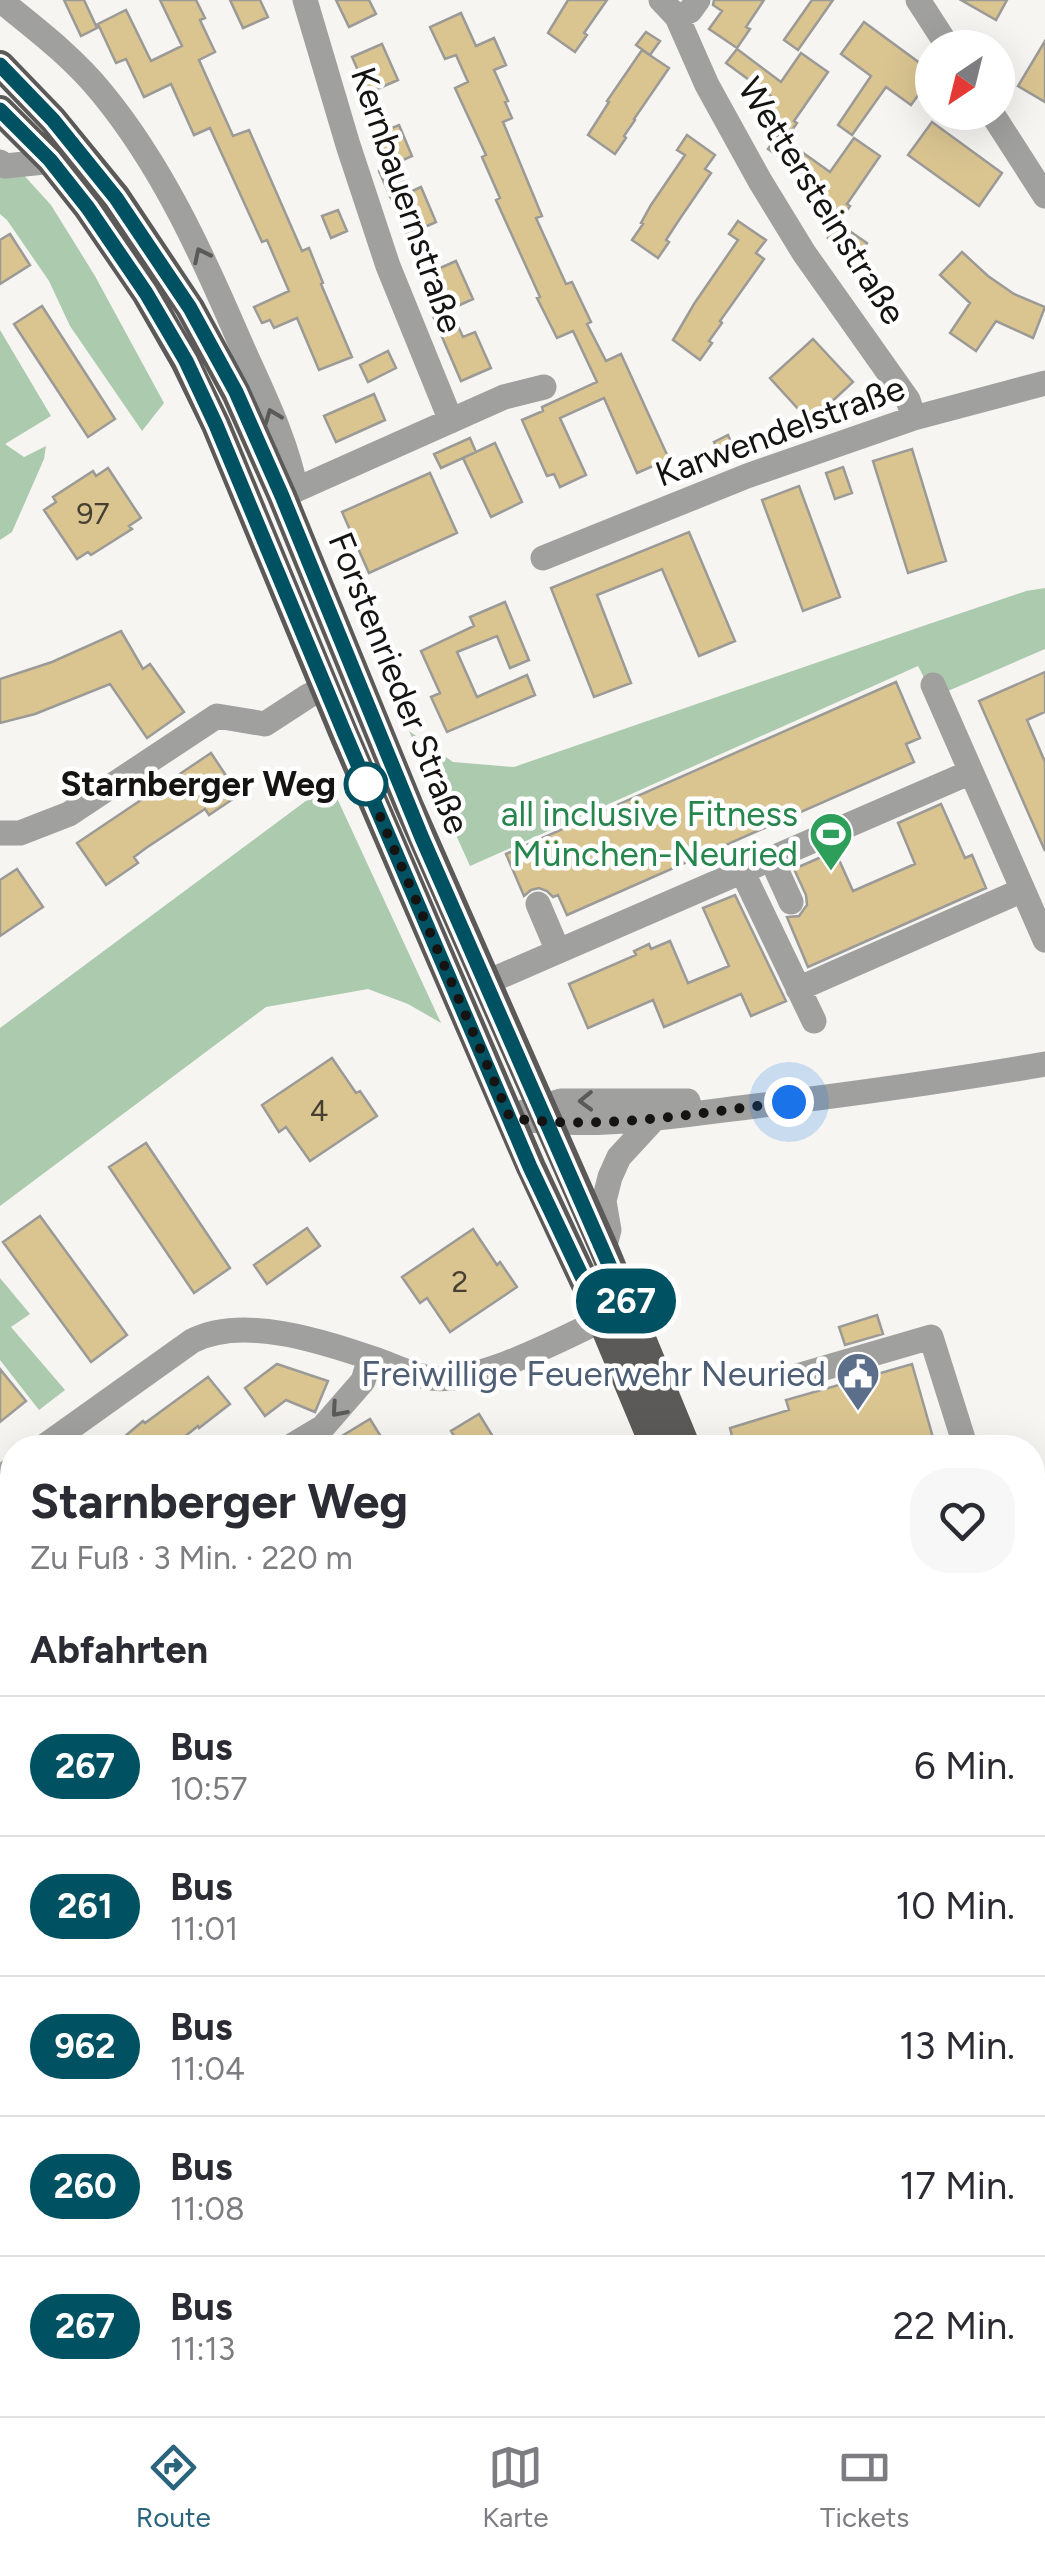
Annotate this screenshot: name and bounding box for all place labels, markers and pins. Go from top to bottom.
place label: Starnberger Weg [60,763,336,805]
marker: Starnberger Weg [345,763,387,805]
place label: all inclusive Fitness München-Neuried [501,793,798,875]
sports icon: all inclusive Fitness München-Neuried [808,811,854,872]
public building icon: Freiwillige Feuerwehr Neuried [835,1351,881,1412]
place label: Freiwillige Feuerwehr Neuried [361,1353,826,1395]

